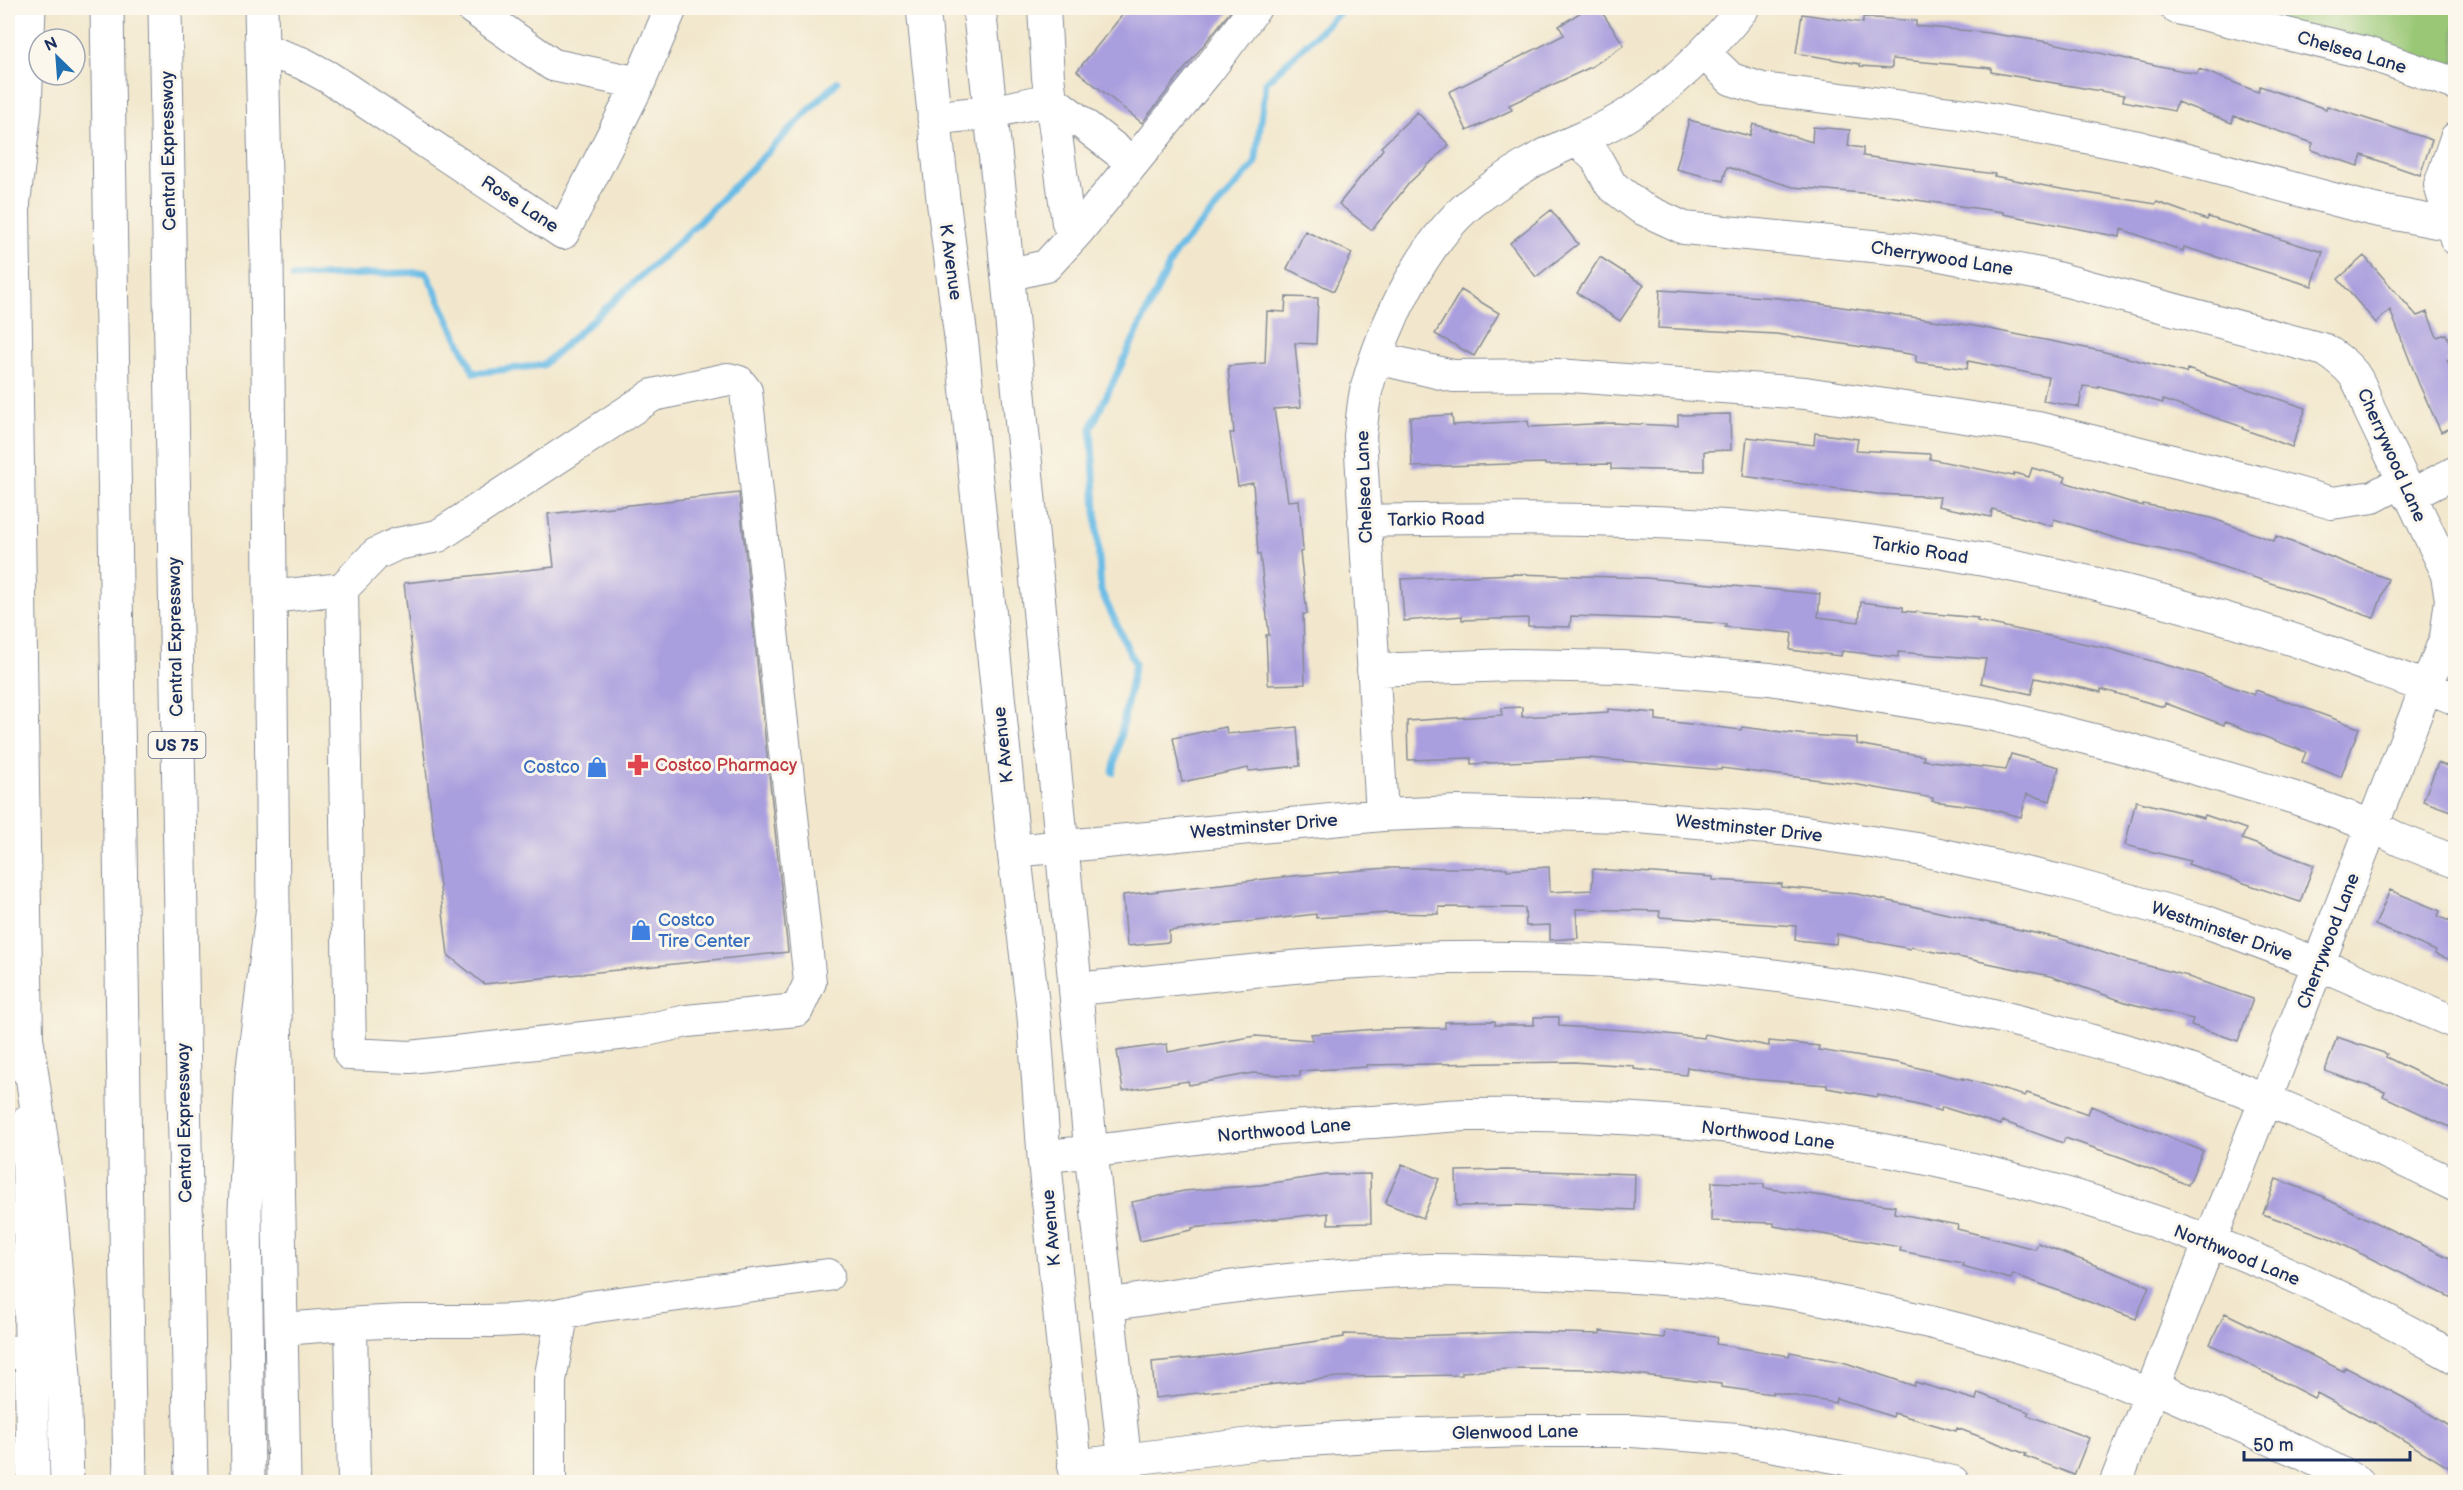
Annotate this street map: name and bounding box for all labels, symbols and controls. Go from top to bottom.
north arrow [27,27,87,87]
street label: Chelsea Lane [2295,27,2409,78]
text: N [42,34,61,56]
street label: Central Expressway [157,70,180,231]
street label: Rose Lane [477,172,563,237]
street label: K Avenue [935,223,966,302]
street label: Cherrywood Lane [1869,237,2015,280]
street label: Cherrywood Lane [2353,385,2431,525]
street label: Chelsea Lane [1352,430,1377,544]
street label: Tarkio Road [1387,508,1485,531]
street label: Tarkio Road [1870,533,1970,568]
street label: Central Expressway [164,556,187,717]
street label: K Avenue [989,705,1018,784]
road number: US 75 [148,732,206,758]
pharmacy icon: Costco Pharmacy [626,753,650,777]
shop icon: Costco [585,755,609,779]
place label: Costco Pharmacy [655,755,798,776]
place label: Costco [523,757,580,778]
street label: Westminster Drive [1189,810,1339,843]
street label: Westminster Drive [1674,810,1824,847]
street label: Cherrywood Lane [2293,870,2364,1012]
street label: Westminster Drive [2148,897,2296,966]
place label: Costco Tire Center [658,910,750,952]
shop icon: Costco Tire Center [629,918,653,942]
street label: Central Expressway [173,1042,196,1203]
street label: Northwood Lane [1216,1114,1352,1147]
street label: Northwood Lane [1700,1117,1836,1154]
street label: K Avenue [1038,1188,1065,1267]
street label: Northwood Lane [2171,1221,2303,1290]
street label: Glenwood Lane [1452,1421,1579,1444]
scale bar [2244,1424,2410,1462]
text: 50 m [2253,1435,2294,1456]

